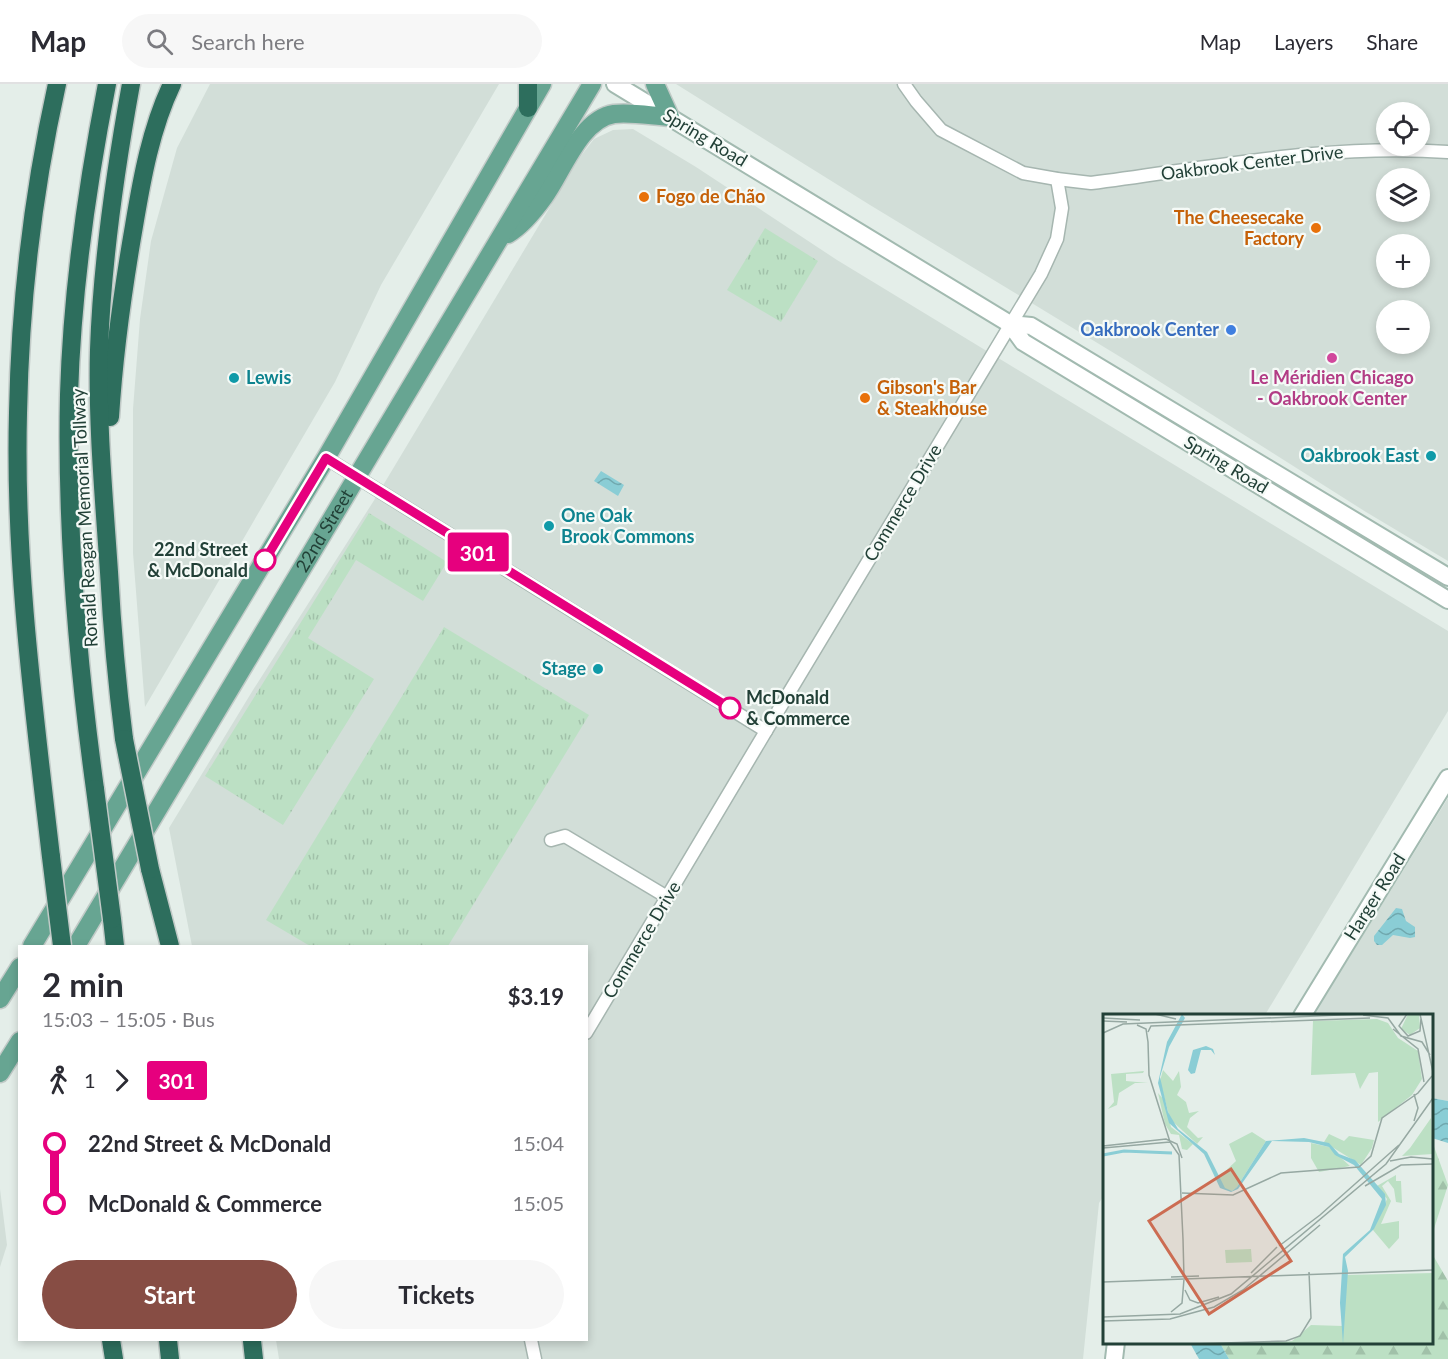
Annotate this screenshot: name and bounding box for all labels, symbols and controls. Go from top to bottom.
search box [122,14,542,68]
text: Map [30,24,86,58]
icon: search [143,25,176,58]
text: Search here [191,28,305,55]
text: Map [1200,29,1241,54]
text: Layers [1274,29,1333,54]
text: Share [1366,29,1418,54]
map controls [1376,102,1430,354]
button: locate [1376,102,1430,156]
street label: Spring Road [659,103,752,171]
street label: Oakbrook Center Drive [1159,140,1344,184]
button: layers [1376,168,1430,222]
place label: Fogo de Chão [656,185,765,207]
marker: Fogo de Chão [637,190,651,204]
place label: The Cheesecake Factory [1174,206,1304,249]
marker: The Cheesecake Factory [1309,221,1323,235]
button: + [1376,234,1430,288]
button: − [1376,300,1430,354]
place label: Oakbrook Center [1080,318,1219,340]
marker: Oakbrook Center [1224,323,1238,337]
marker: Le Méridien Chicago - Oakbrook Center [1325,351,1339,365]
place label: Lewis [246,366,291,388]
place label: Le Méridien Chicago - Oakbrook Center [1250,366,1414,409]
marker: Lewis [227,371,241,385]
place label: Gibson's Bar & Steakhouse [877,376,987,419]
street label: Ronald Reagan Memorial Tollway [66,387,102,648]
marker: Gibson's Bar & Steakhouse [858,391,872,405]
street label: Spring Road [1180,430,1273,498]
street label: Commerce Drive [859,440,946,565]
place label: Oakbrook East [1301,444,1419,466]
marker: Oakbrook East [1424,449,1438,463]
street label: 22nd Street [290,484,357,576]
place label: One Oak Brook Commons [561,504,695,547]
marker: One Oak Brook Commons [542,519,556,533]
line badge: 301 [444,532,512,572]
place label: 22nd Street & McDonald [147,538,248,581]
text: 301 [460,540,496,565]
marker: 22nd Street & McDonald [254,549,276,571]
place label: Stage [542,657,586,679]
marker: Stage [591,662,605,676]
place label: McDonald & Commerce [746,686,850,729]
marker: McDonald & Commerce [719,697,741,719]
street label: Harger Road [1339,849,1410,944]
street label: Commerce Drive [598,877,685,1002]
text: 2 min [42,964,124,1004]
text: $3.19 [508,983,564,1010]
text: 15:03 – 15:05 · Bus [42,1007,215,1031]
inset map [1103,1014,1433,1344]
icon: walk [42,1064,75,1097]
icon: forward [105,1064,138,1097]
text: 1 [84,1068,96,1092]
text: 301 [159,1068,195,1093]
text: 22nd Street & McDonald [88,1130,331,1157]
text: 15:04 [513,1131,564,1155]
text: McDonald & Commerce [88,1190,322,1217]
text: 15:05 [513,1191,564,1215]
button: Start [42,1260,297,1329]
button: Tickets [309,1260,564,1329]

